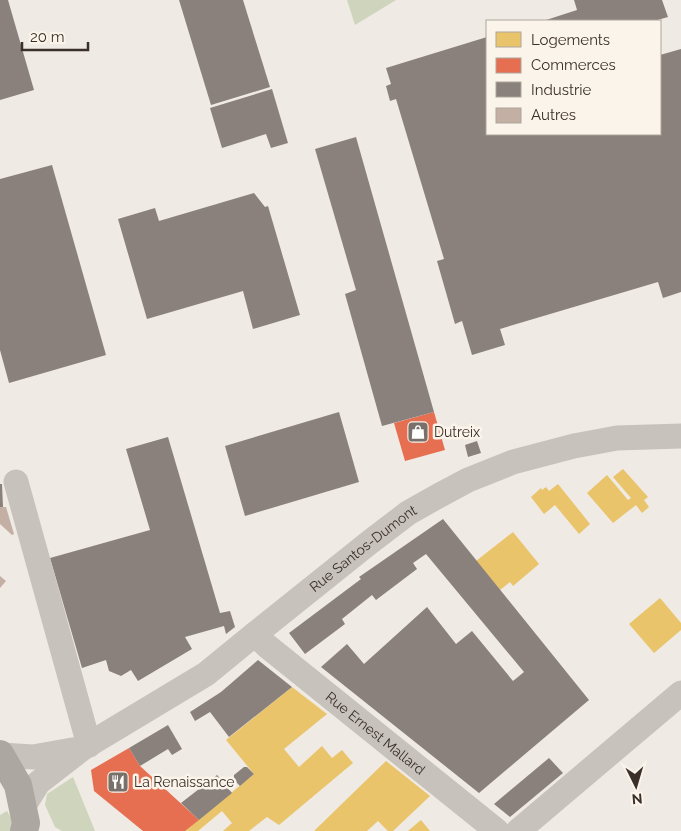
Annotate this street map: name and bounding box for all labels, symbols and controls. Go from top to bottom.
scale bar [22,20,89,52]
legend [486,20,661,135]
text: 20 m [30,28,65,46]
text: Logements [531,31,610,49]
text: Commerces [531,56,616,74]
text: Industrie [531,81,592,99]
text: Autres [531,106,576,124]
shop icon: Dutreix [406,420,430,444]
place label: Dutreix [434,424,480,440]
street label: Rue Santos-Dumont [306,502,420,595]
street label: Rue Ernest Mallard [323,689,428,778]
north arrow [611,761,661,811]
restaurant icon: La Renaissance [106,770,130,794]
place label: La Renaissance [134,774,235,790]
text: N [631,791,643,807]

